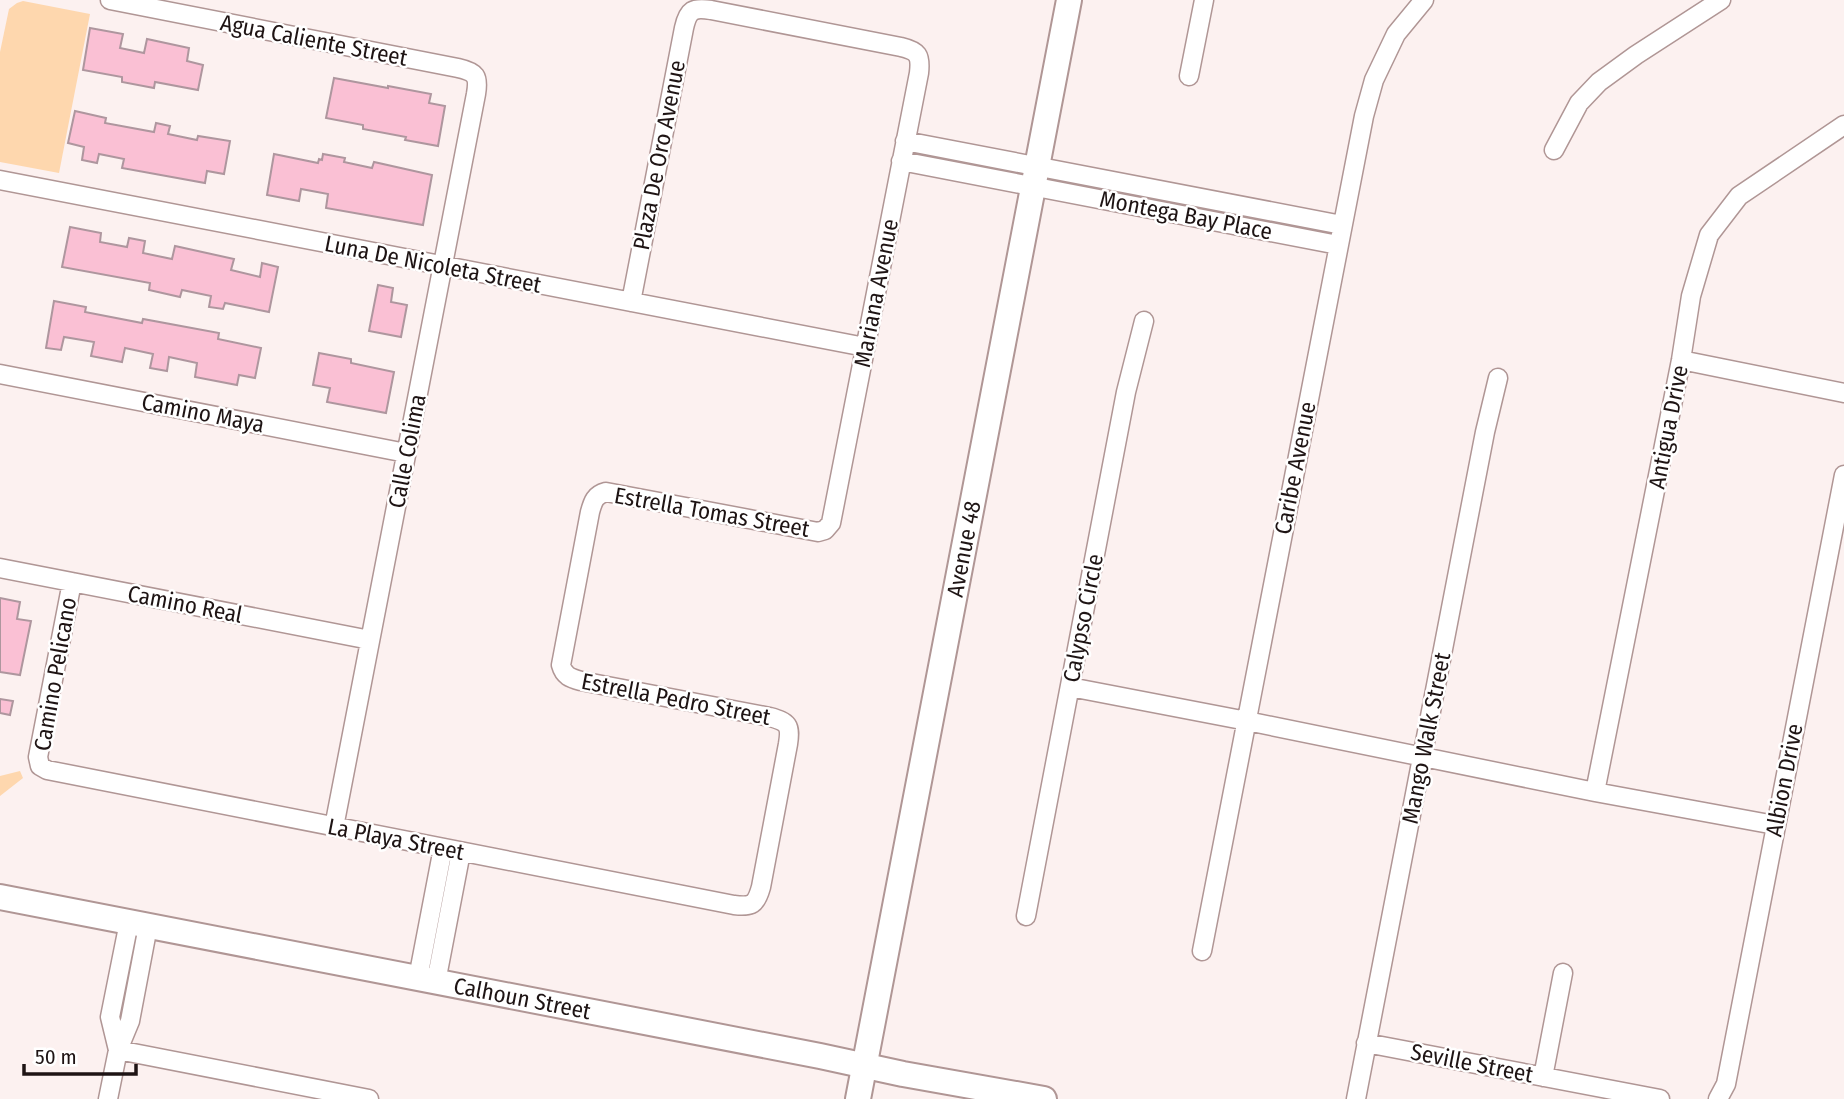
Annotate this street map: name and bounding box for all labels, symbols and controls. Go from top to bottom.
street label: Agua Caliente Street [218,8,410,72]
street label: Plaza De Oro Avenue [627,58,691,252]
street label: Montega Bay Place [1097,185,1275,245]
street label: Mariana Avenue [848,216,904,370]
street label: Luna De Nicoleta Street [322,229,544,299]
street label: Antigua Drive [1642,363,1694,491]
street label: Camino Maya [139,387,267,439]
street label: Calle Colima [382,392,432,510]
street label: Caribe Avenue [1268,399,1322,537]
street label: Estrella Tomas Street [612,481,812,543]
street label: Avenue 48 [941,499,987,599]
street label: Calypso Circle [1057,551,1109,685]
street label: Camino Real [125,579,245,629]
street label: Camino Pelicano [28,595,82,753]
street label: Mango Walk Street [1396,649,1456,826]
street label: Estrella Pedro Street [579,667,773,731]
street label: Albion Drive [1759,721,1809,839]
street label: La Playa Street [325,812,467,866]
street label: Calhoun Street [451,971,594,1025]
scale bar [24,1032,136,1076]
street label: Seville Street [1408,1037,1536,1089]
text: 50 m [35,1044,77,1070]

